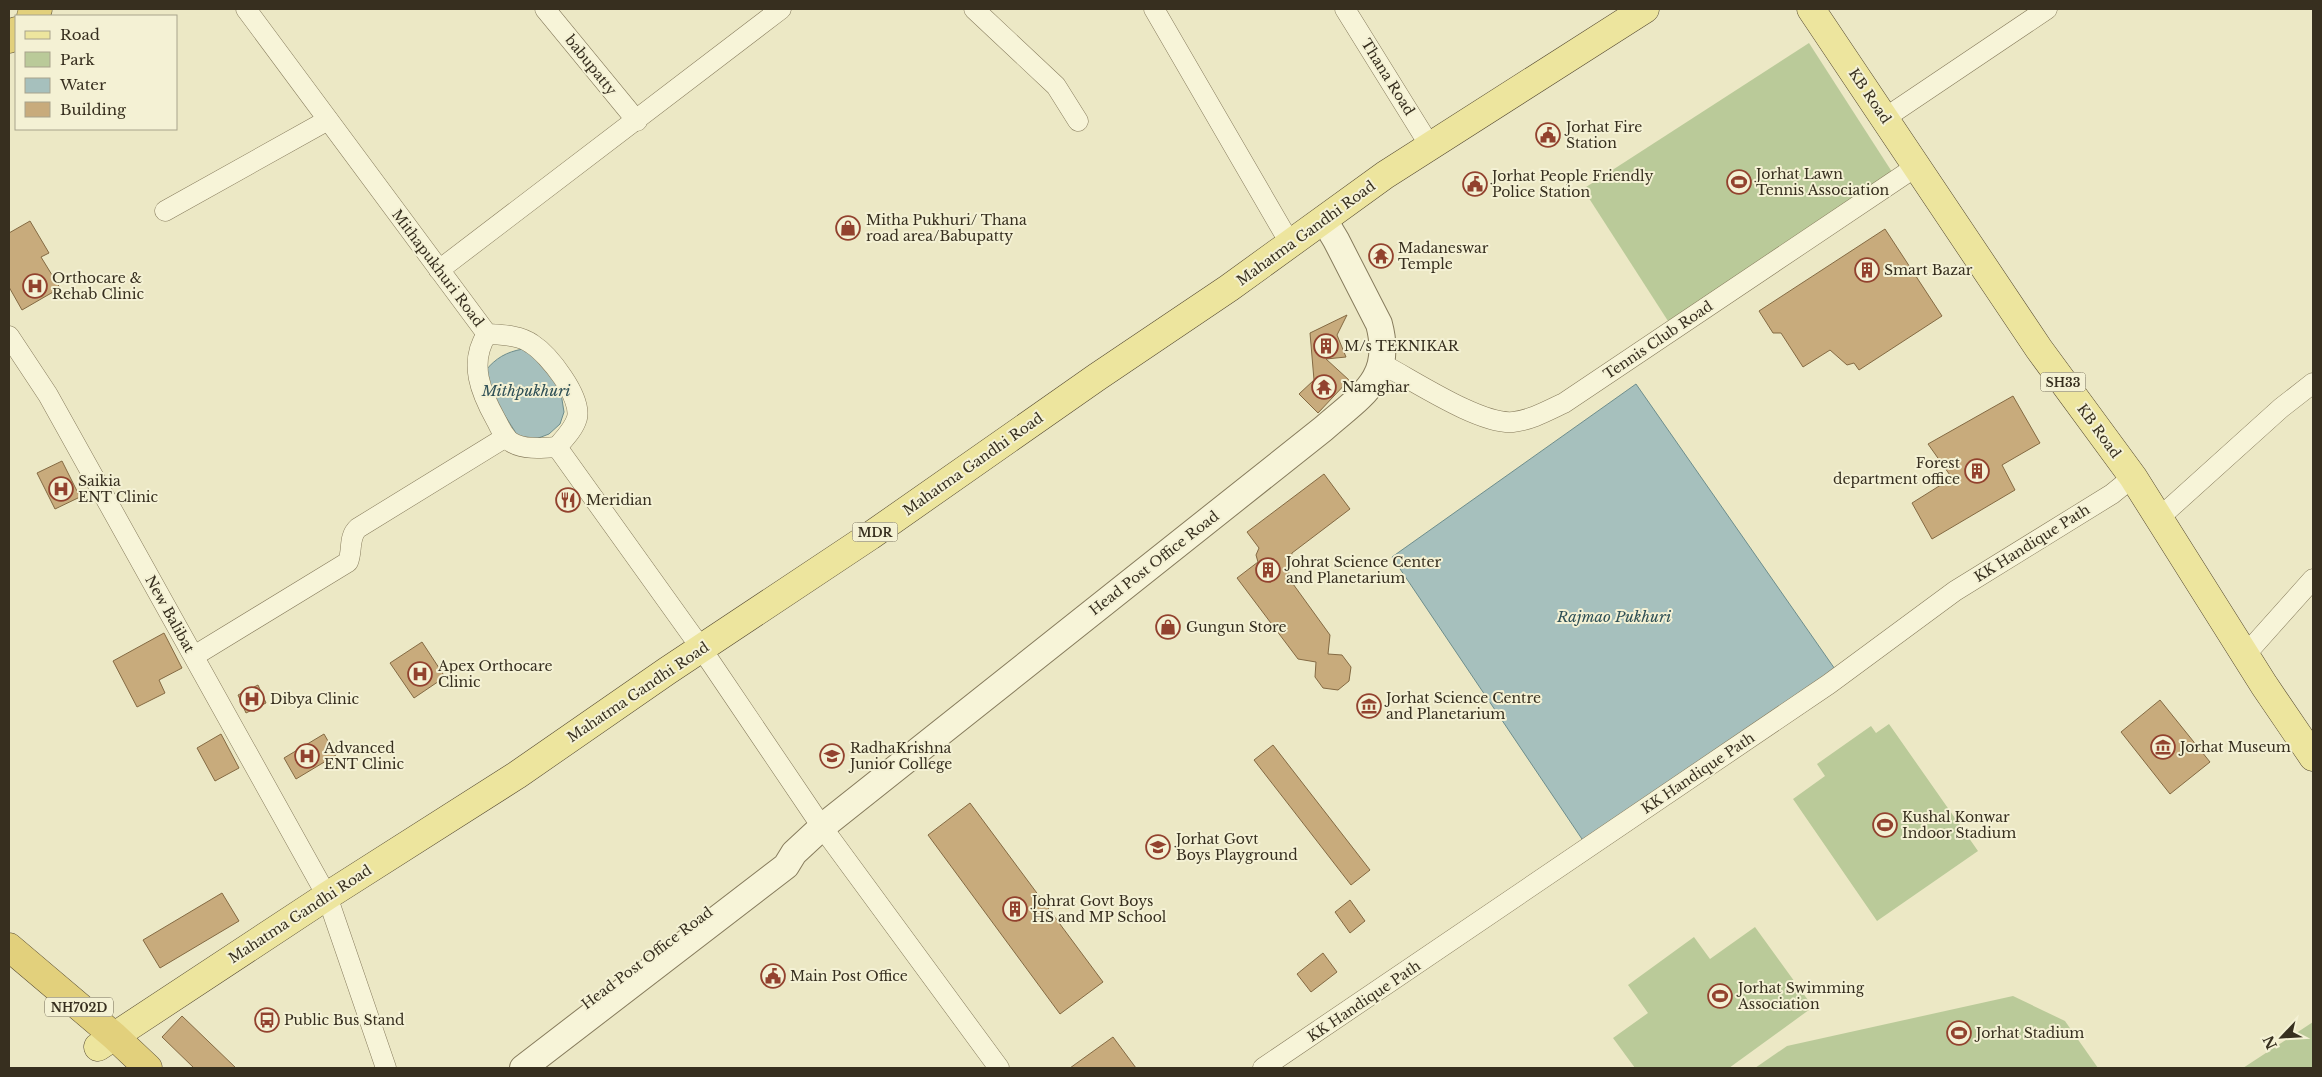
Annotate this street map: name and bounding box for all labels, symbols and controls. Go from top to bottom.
legend [15,15,178,130]
text: Road [60,25,100,44]
street label: babupatty [561,30,621,99]
street label: Thana Road [1357,35,1419,119]
text: Park [60,50,96,69]
street label: KB Road [1845,65,1895,128]
text: Water [59,75,107,94]
text: Building [60,100,127,119]
place label: Jorhat Fire Station [1564,118,1642,152]
public building icon: Jorhat Fire Station [1535,122,1561,148]
place label: Jorhat Lawn Tennis Association [1754,165,1890,199]
place label: Jorhat People Friendly Police Station [1490,167,1653,201]
sports icon: Jorhat Lawn Tennis Association [1726,169,1752,195]
public building icon: Jorhat People Friendly Police Station [1462,171,1488,197]
street label: Mahatma Gandhi Road [1233,176,1379,289]
street label: Mithapukhuri Road [388,206,488,331]
place label: Mitha Pukhuri/ Thana road area/Babupatty [866,211,1027,245]
shop icon: Mitha Pukhuri/ Thana road area/Babupatty [835,215,861,241]
place label: Madaneswar Temple [1398,239,1489,273]
temple icon: Madaneswar Temple [1368,243,1394,269]
building icon: Smart Bazar [1854,257,1880,283]
place label: Smart Bazar [1884,261,1973,279]
place label: Orthocare & Rehab Clinic [52,269,144,303]
hospital icon: Orthocare & Rehab Clinic [22,273,48,299]
street label: Tennis Club Road [1600,297,1716,383]
building icon: M/s TEKNIKAR [1313,333,1339,359]
place label: M/s TEKNIKAR [1344,337,1460,355]
road number: SH33 [2040,372,2086,392]
temple icon: Namghar [1311,374,1337,400]
place label: Namghar [1342,378,1410,396]
water label: Mithpukhuri [481,381,571,400]
street label: KB Road [2073,400,2125,462]
street label: Mahatma Gandhi Road [899,408,1047,519]
place label: Forest department office [1833,454,1961,488]
building icon: Forest department office [1964,458,1990,484]
place label: Saikia ENT Clinic [78,472,159,506]
hospital icon: Saikia ENT Clinic [48,476,74,502]
restaurant icon: Meridian [555,487,581,513]
place label: Meridian [586,491,652,509]
street label: KK Handique Path [1971,500,2093,586]
street label: Head Post Office Road [1086,506,1223,619]
road number: MDR [852,522,898,542]
place label: Johrat Science Center and Planetarium [1284,553,1441,587]
building icon: Johrat Science Center and Planetarium [1255,557,1281,583]
street label: New Balibat [141,572,199,656]
water label: Rajmao Pukhuri [1556,607,1672,626]
shop icon: Gungun Store [1155,614,1181,640]
place label: Gungun Store [1186,618,1287,636]
street label: Mahatma Gandhi Road [564,638,713,746]
place label: Apex Orthocare Clinic [437,657,552,691]
hospital icon: Apex Orthocare Clinic [407,661,433,687]
hospital icon: Dibya Clinic [239,686,265,712]
place label: Jorhat Science Centre and Planetarium [1384,689,1541,723]
place label: Dibya Clinic [270,690,359,708]
museum icon: Jorhat Science Centre and Planetarium [1356,693,1382,719]
street label: KK Handique Path [1638,728,1758,818]
museum icon: Jorhat Museum [2150,734,2176,760]
place label: Jorhat Museum [2178,738,2291,756]
place label: Advanced ENT Clinic [323,739,405,773]
place label: RadhaKrishna Junior College [848,739,952,773]
hospital icon: Advanced ENT Clinic [294,743,320,769]
school or university icon: RadhaKrishna Junior College [819,743,845,769]
place label: Kushal Konwar Indoor Stadium [1902,808,2016,842]
sports icon: Kushal Konwar Indoor Stadium [1872,812,1898,838]
place label: Jorhat Govt Boys Playground [1174,830,1298,864]
school or university icon: Jorhat Govt Boys Playground [1145,834,1171,860]
street label: Mahatma Gandhi Road [225,861,375,967]
place label: Johrat Govt Boys HS and MP School [1030,892,1167,926]
building icon: Johrat Govt Boys HS and MP School [1002,896,1028,922]
street label: Head Post Office Road [578,902,717,1013]
street label: KK Handique Path [1304,956,1424,1046]
public building icon: Main Post Office [760,963,786,989]
place label: Main Post Office [790,967,908,985]
place label: Jorhat Swimming Association [1736,979,1865,1013]
sports icon: Jorhat Swimming Association [1707,983,1733,1009]
road number: NH702D [45,998,113,1016]
bus stop icon: Public Bus Stand [254,1007,280,1033]
place label: Public Bus Stand [284,1011,405,1029]
north arrow [2257,1012,2307,1062]
sports icon: Jorhat Stadium [1946,1020,1972,1046]
place label: Jorhat Stadium [1974,1024,2084,1042]
text: N [2259,1033,2281,1052]

